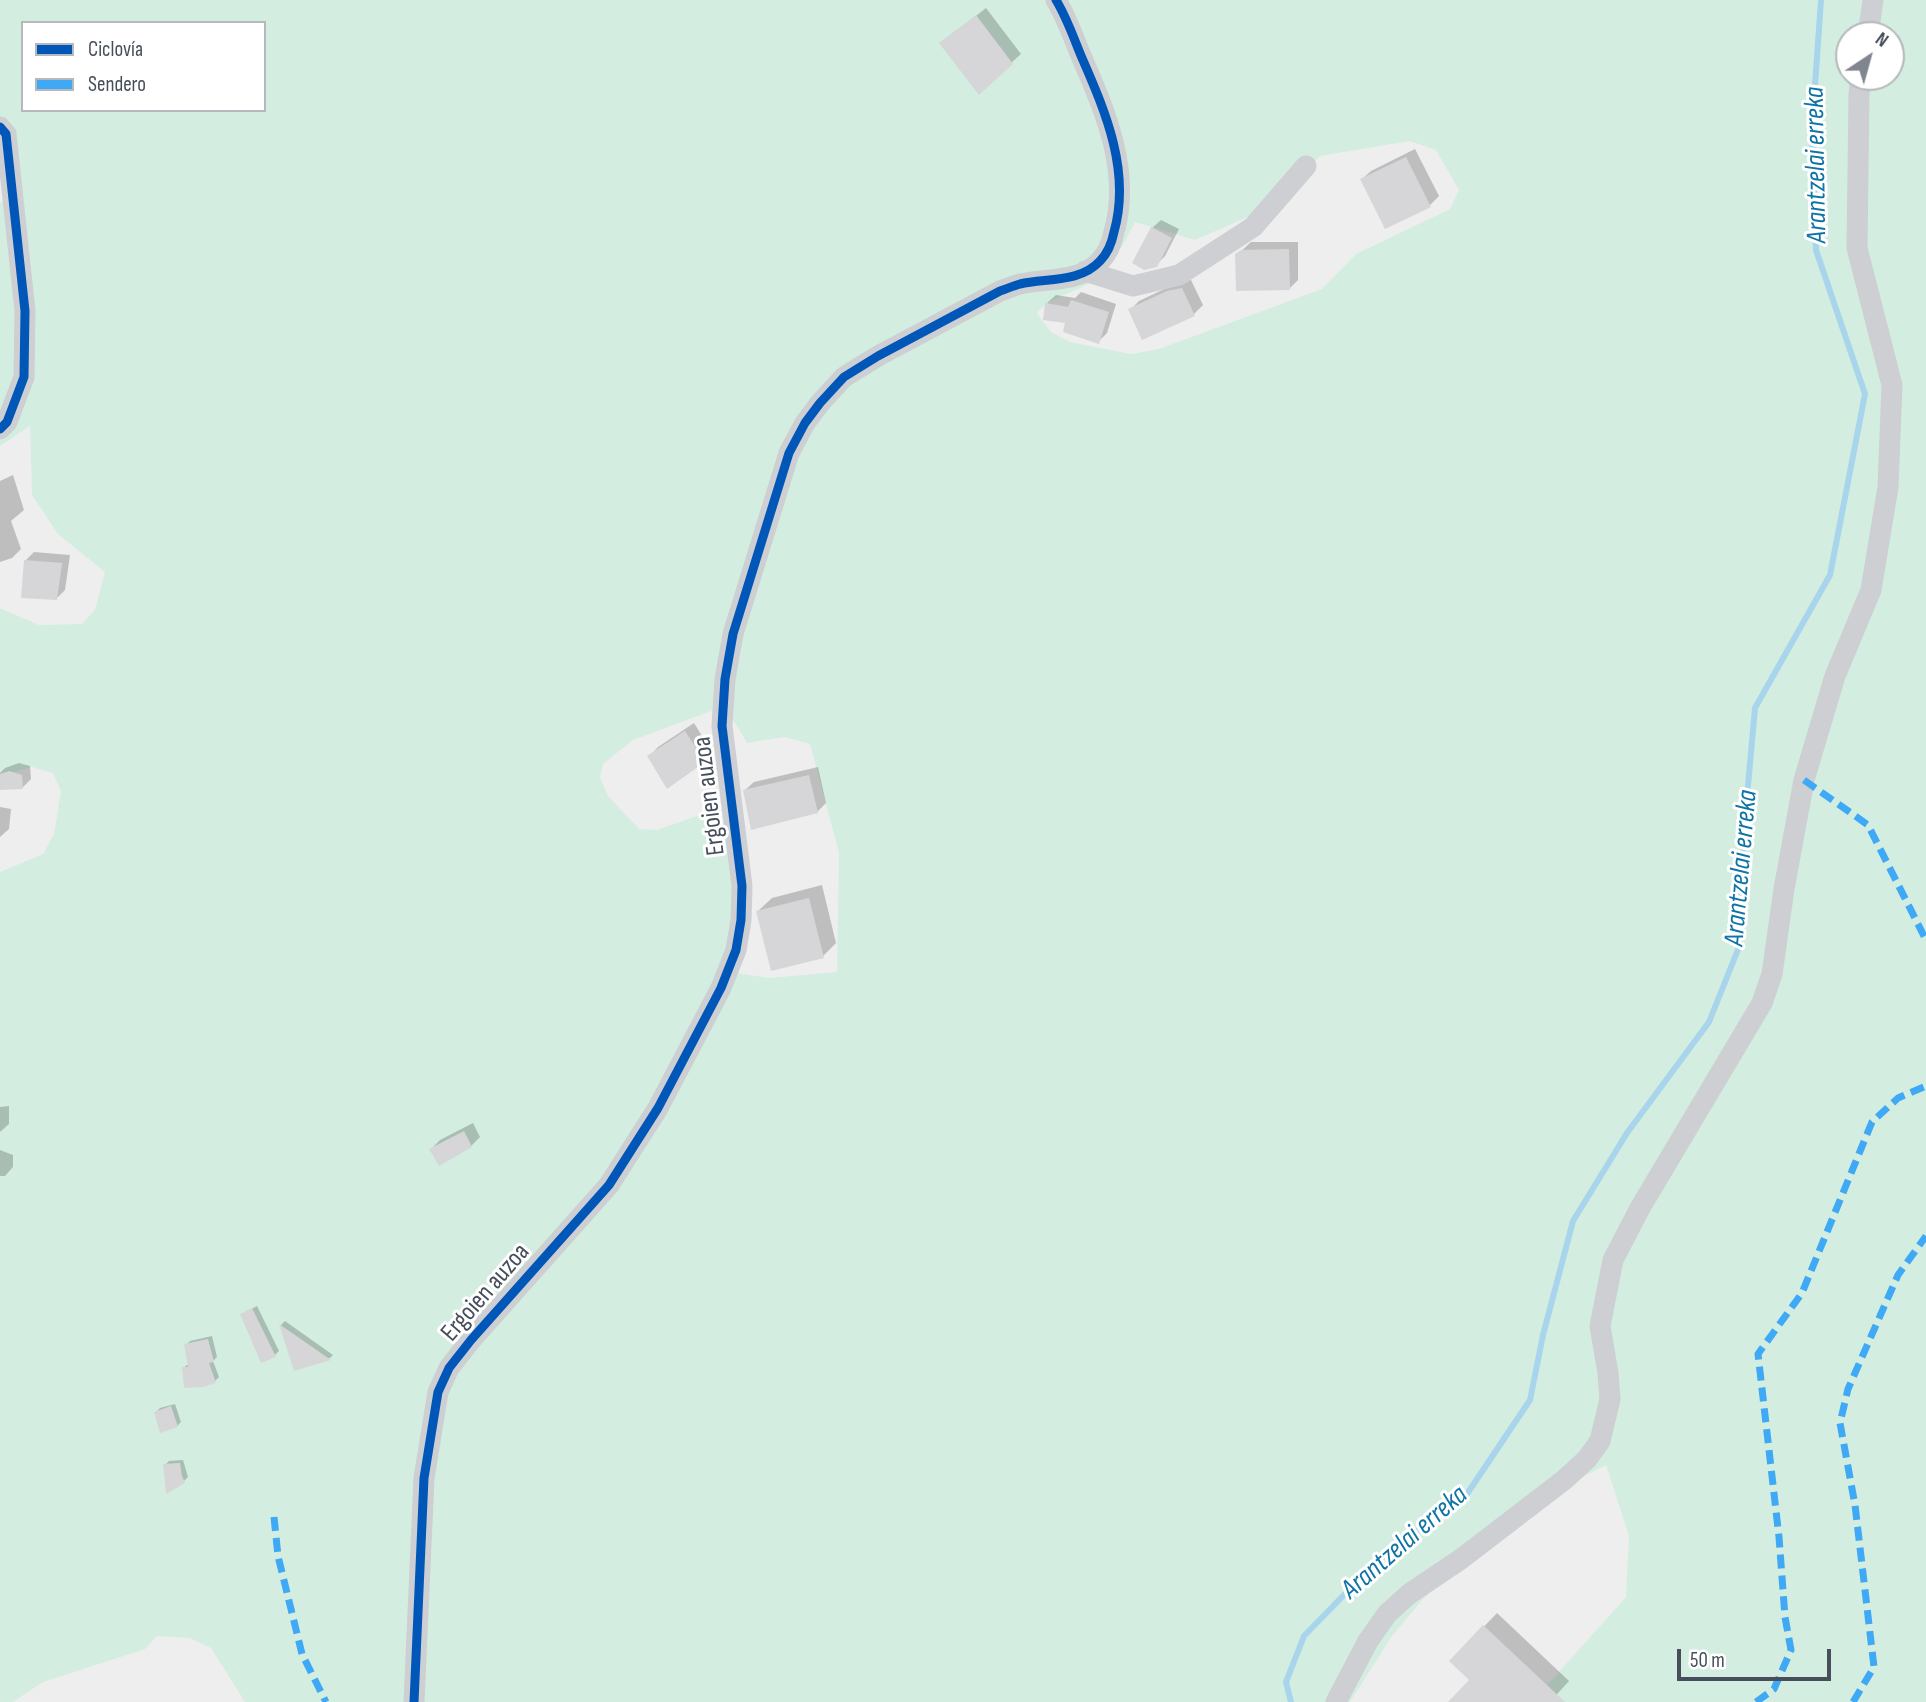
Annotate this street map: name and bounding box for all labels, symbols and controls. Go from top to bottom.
legend [21,21,266,112]
north arrow [1835,21,1905,91]
text: N [1871,28,1892,53]
text: Ciclovía [88,37,143,62]
text: Sendero [88,72,146,97]
water label: Arantzelai erreka [1799,87,1835,243]
street label: Ergoien auzoa [687,735,733,857]
water label: Arantzelai erreka [1718,789,1766,947]
street label: Ergoien auzoa [435,1238,537,1348]
water label: Arantzelai erreka [1335,1479,1475,1607]
scale bar [1681,1636,1835,1680]
text: 50 m [1690,1648,1725,1673]

